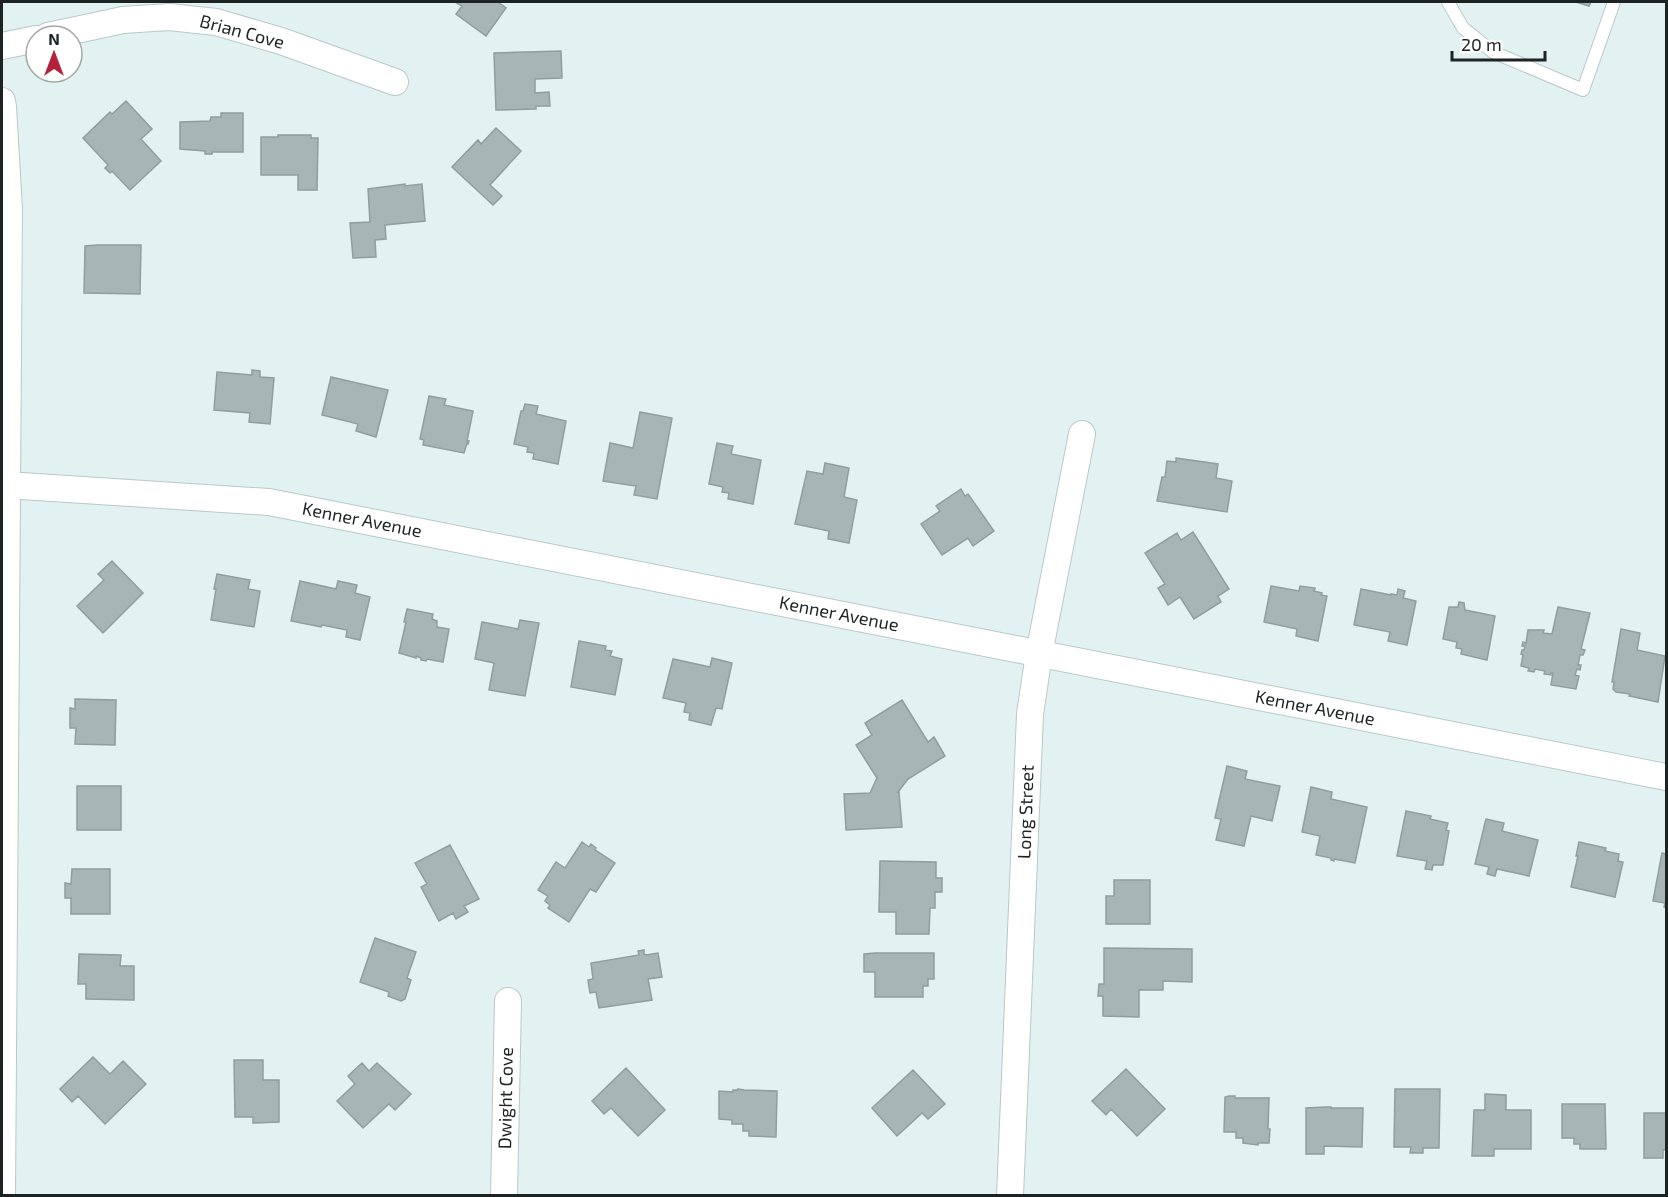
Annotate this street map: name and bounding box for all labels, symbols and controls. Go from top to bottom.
street label: Brian Cove [198,9,287,53]
north arrow [24,24,84,84]
scale bar [1452,24,1545,62]
text: N [48,29,60,48]
text: 20 m [1461,33,1502,55]
street label: Kenner Avenue [301,497,424,541]
street label: Kenner Avenue [778,591,901,635]
street label: Kenner Avenue [1254,685,1377,729]
street label: Long Street [1012,764,1038,859]
street label: Dwight Cove [493,1047,517,1149]

